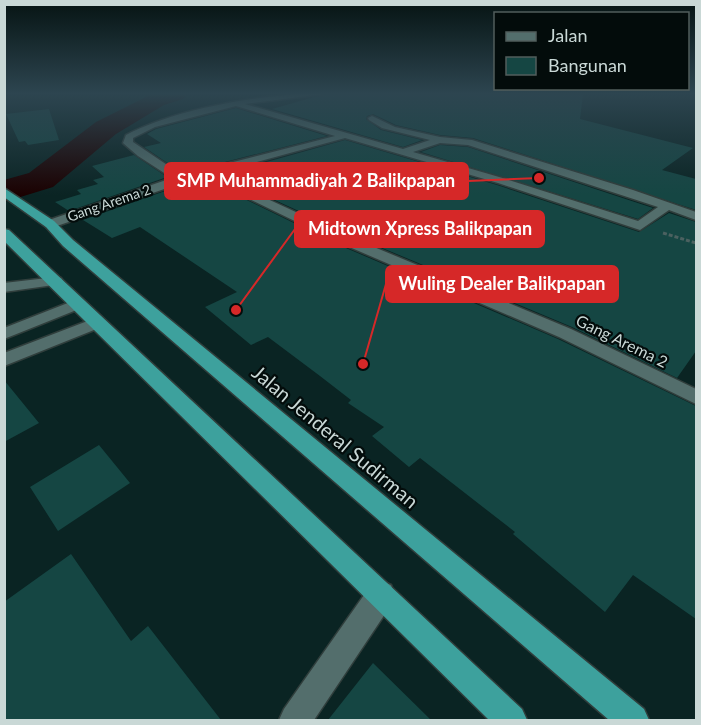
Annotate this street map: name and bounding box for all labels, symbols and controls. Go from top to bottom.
legend [494,12,689,90]
text: Jalan [548,24,587,46]
text: Bangunan [548,54,627,76]
callout: SMP Muhammadiyah 2 Balikpapan [165,163,468,199]
text: SMP Muhammadiyah 2 Balikpapan [177,169,455,191]
street label: Gang Arema 2 [65,180,153,225]
callout: Midtown Xpress Balikpapan [295,211,544,247]
text: Midtown Xpress Balikpapan [308,217,532,239]
callout: Wuling Dealer Balikpapan [386,266,618,302]
text: Wuling Dealer Balikpapan [399,272,605,294]
street label: Gang Arema 2 [573,310,671,371]
street label: Jalan Jenderal Sudirman [248,360,424,513]

